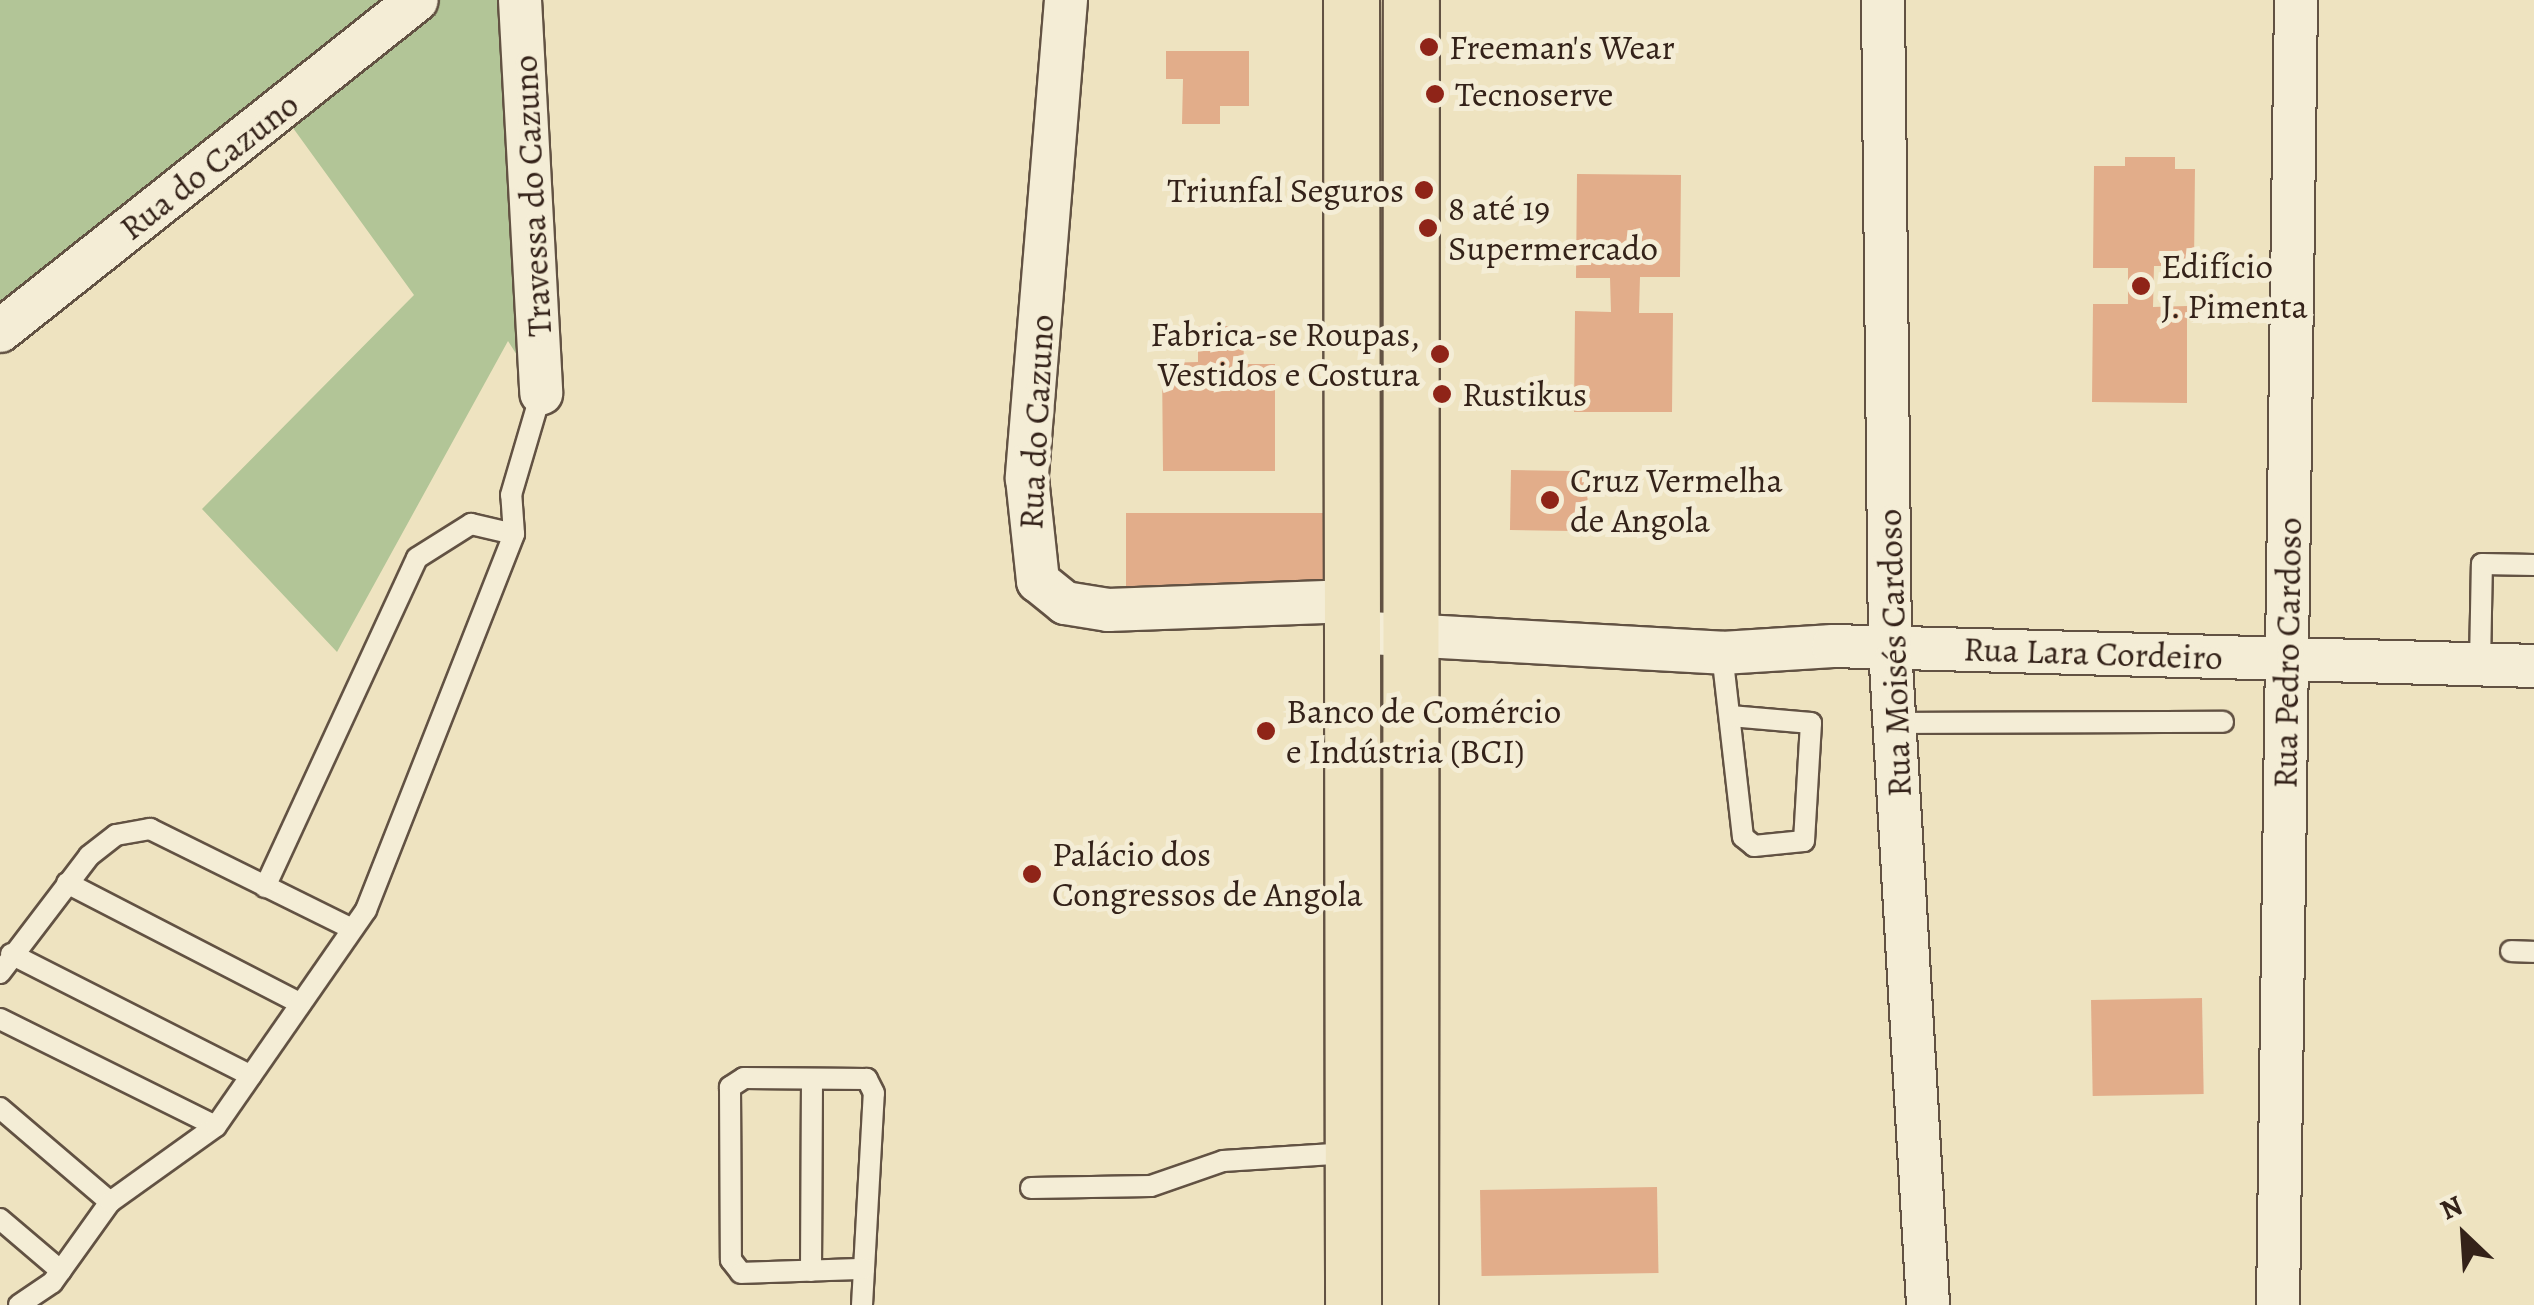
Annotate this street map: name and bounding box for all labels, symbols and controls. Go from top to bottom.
place label: Freeman's Wear [1449,26,1675,68]
marker: Freeman's Wear [1418,36,1440,58]
street label: Travessa do Cazuno [504,54,560,338]
place label: Tecnoserve [1455,73,1614,115]
street label: Rua do Cazuno [111,83,307,249]
marker: Tecnoserve [1424,83,1446,105]
place label: Triunfal Seguros [1167,169,1404,211]
marker: Triunfal Seguros [1413,179,1435,201]
place label: 8 até 19 Supermercado [1448,187,1658,269]
marker: 8 até 19 Supermercado [1417,217,1439,239]
place label: Edifício J. Pimenta [2161,245,2309,327]
marker: Edifício J. Pimenta [2130,275,2152,297]
street label: Rua do Cazuno [1009,313,1063,531]
place label: Fabrica-se Roupas, Vestidos e Costura [1150,313,1420,395]
marker: Fabrica-se Roupas, Vestidos e Costura [1429,343,1451,365]
place label: Rustikus [1462,373,1587,415]
marker: Rustikus [1431,383,1453,405]
place label: Cruz Vermelha de Angola [1570,459,1783,541]
marker: Cruz Vermelha de Angola [1539,489,1561,511]
street label: Rua Moisés Cardoso [1868,508,1920,798]
street label: Rua Pedro Cardoso [2264,517,2310,789]
street label: Rua Lara Cordeiro [1963,627,2223,679]
place label: Banco de Comércio e Indústria (BCI) [1286,690,1561,772]
marker: Banco de Comércio e Indústria (BCI) [1255,720,1277,742]
place label: Palácio dos Congressos de Angola [1052,833,1363,915]
marker: Palácio dos Congressos de Angola [1021,863,1043,885]
north arrow [2414,1185,2514,1285]
text: N [2434,1186,2469,1229]

